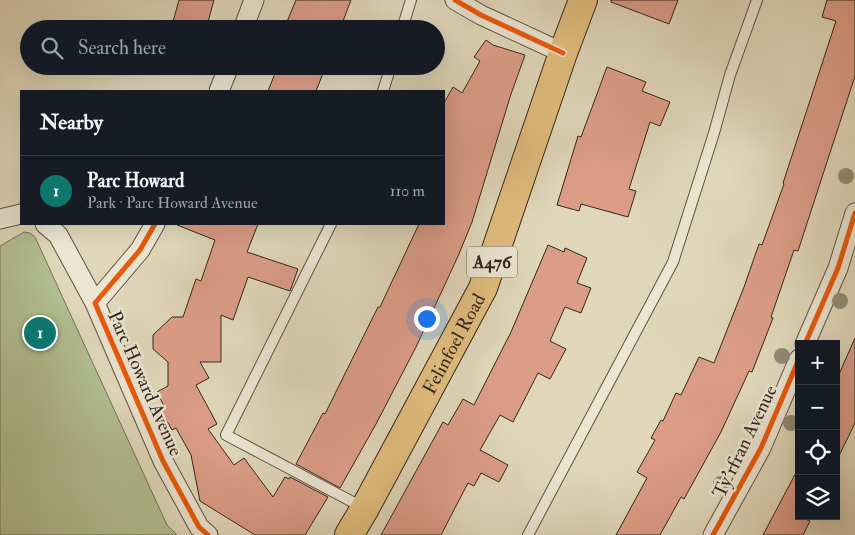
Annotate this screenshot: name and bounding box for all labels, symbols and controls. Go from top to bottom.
search box [20,20,445,75]
icon: search [38,34,66,62]
text: Search here [78,36,166,60]
text: Nearby [40,109,103,136]
text: Parc Howard [87,169,184,193]
text: 1 [53,181,59,201]
text: 110 m [390,181,425,201]
text: Park · Parc Howard Avenue [87,193,258,213]
road number: A476 [467,246,517,278]
street label: Felinfoel Road [417,289,491,399]
your location [414,306,440,332]
street label: Parc Howard Avenue [102,307,188,460]
pin: 1 [24,314,56,352]
map controls [795,340,840,520]
button: + [795,340,840,385]
street label: Ty'rfran Avenue [707,381,783,502]
button: − [795,385,840,430]
button: locate [795,430,840,475]
button: layers [795,475,840,520]

